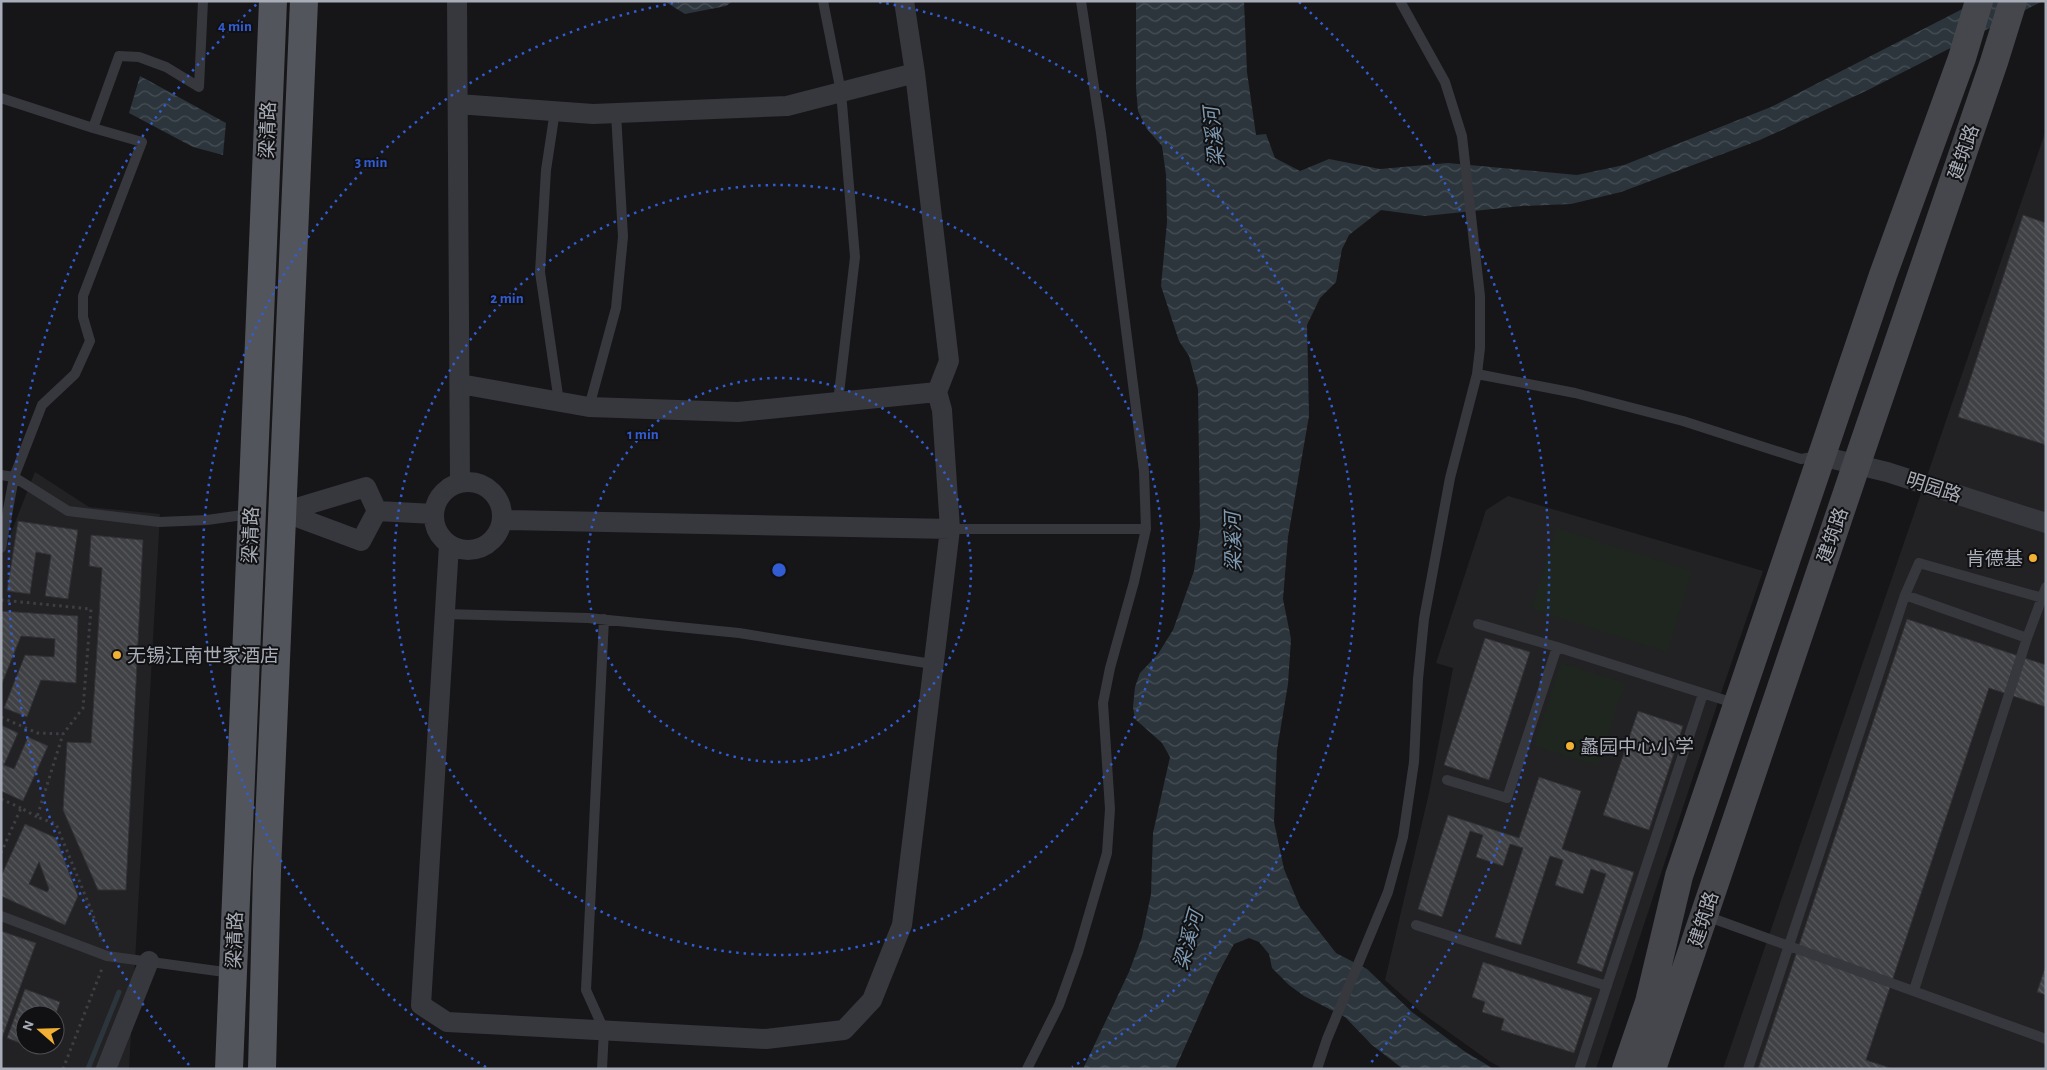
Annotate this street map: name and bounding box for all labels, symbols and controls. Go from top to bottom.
text: 4 min [218,19,252,34]
street label: 梁清路 [257,101,279,159]
water label: 梁溪河 [1201,102,1228,168]
street label: 建筑路 [1944,122,1983,183]
text: 3 min [355,155,387,170]
text: 2 min [490,291,524,306]
text: 1 min [627,427,659,442]
street label: 明园路 [1903,470,1964,506]
street label: 建筑路 [1813,505,1852,566]
street label: 梁清路 [240,506,262,564]
water label: 梁溪河 [1222,508,1245,572]
place label: 肯德基 [1966,549,2023,569]
marker: 肯德基 [2027,552,2039,564]
centre of rings [770,561,788,579]
place label: 无锡江南世家酒店 [127,645,279,666]
marker: 无锡江南世家酒店 [111,649,123,661]
place label: 蠡园中心小学 [1580,736,1694,757]
marker: 蠡园中心小学 [1564,740,1576,752]
street label: 建筑路 [1685,889,1722,950]
water label: 梁溪河 [1170,905,1208,972]
street label: 梁清路 [224,911,246,969]
north arrow [15,1005,65,1055]
text: N [20,1019,37,1033]

